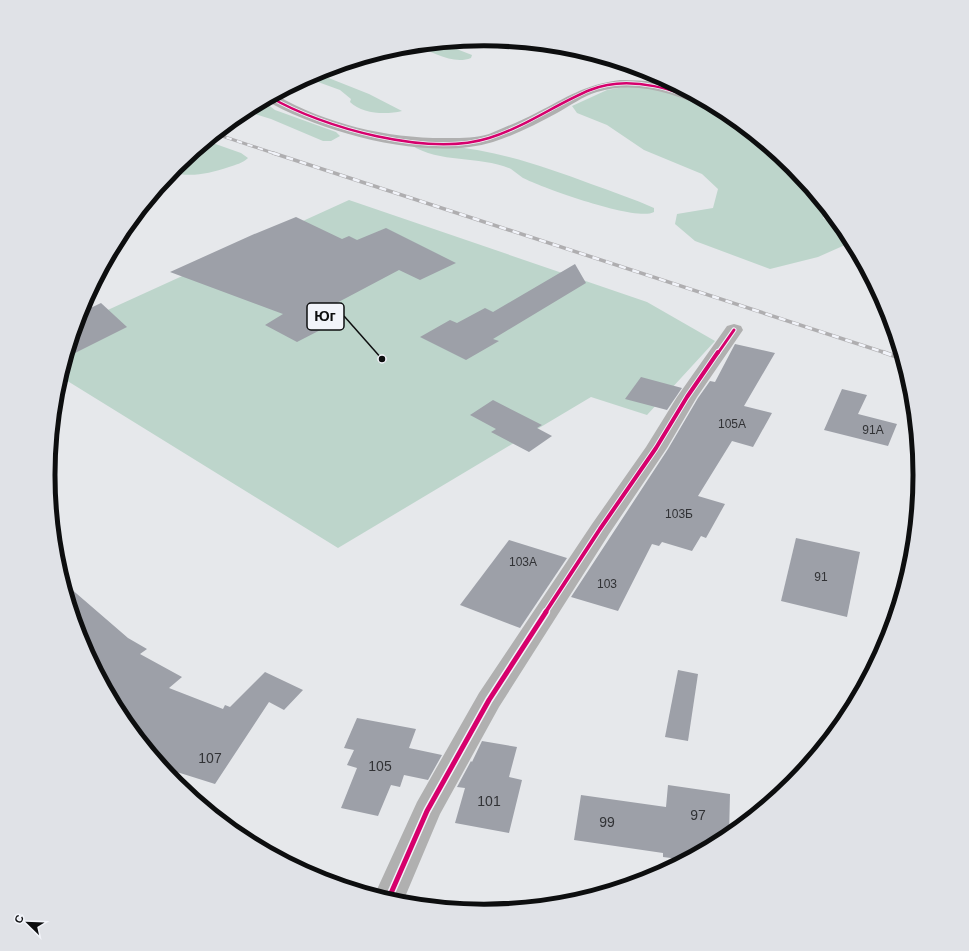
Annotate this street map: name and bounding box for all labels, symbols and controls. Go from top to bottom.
callout: Юг [307,303,344,330]
text: Юг [314,307,336,324]
house number: 105А [718,417,746,431]
house number: 91А [862,423,884,437]
house number: 103Б [665,507,693,521]
house number: 103А [509,555,537,569]
house number: 91 [814,570,828,584]
house number: 103 [597,577,617,591]
house number: 107 [198,750,222,766]
house number: 105 [368,758,392,774]
house number: 101 [477,793,501,809]
house number: 97 [690,807,706,823]
house number: 99 [599,814,615,830]
north arrow [8,903,48,943]
text: С [12,913,26,925]

